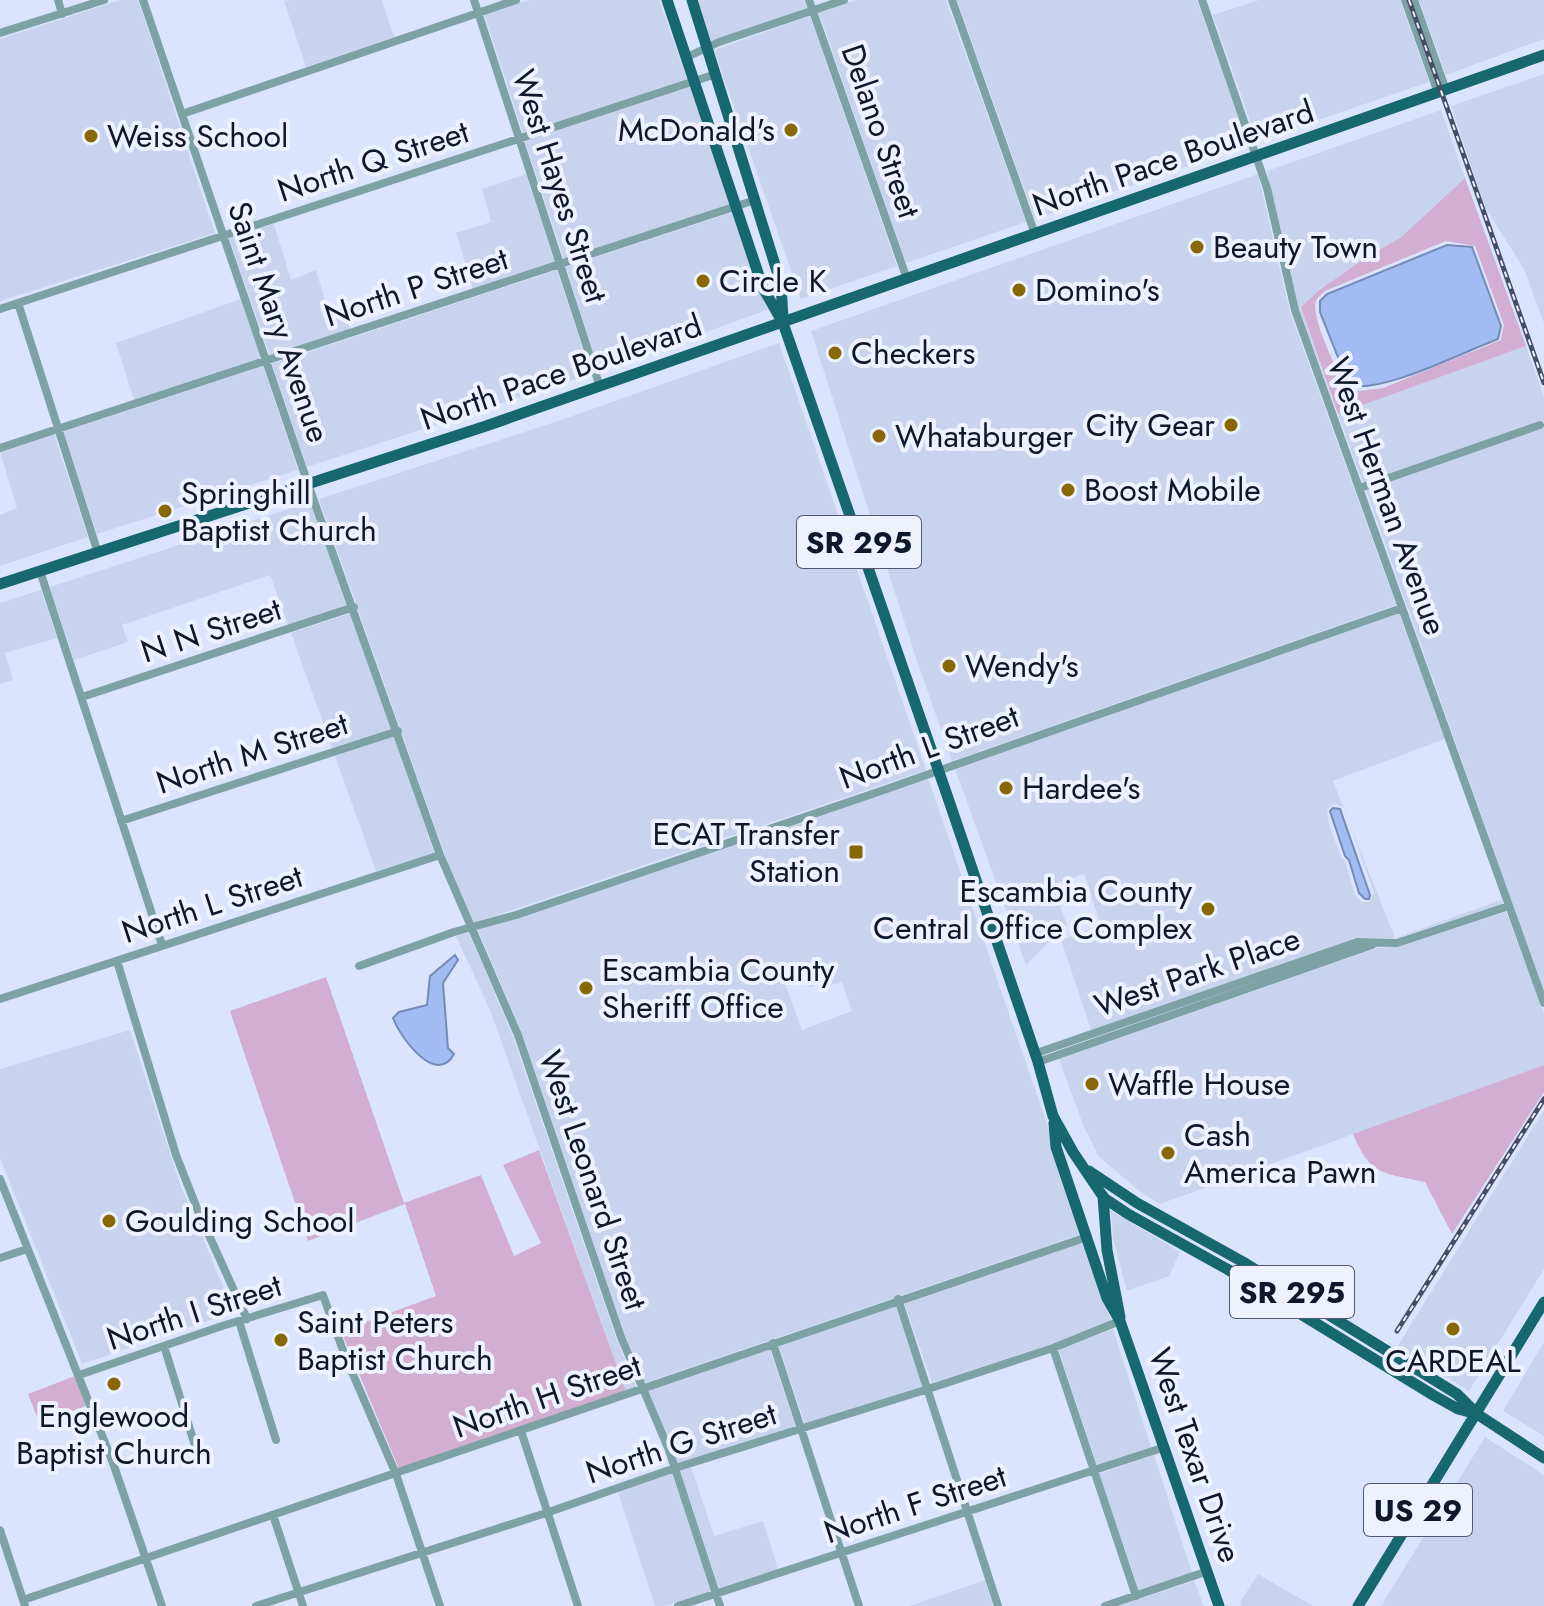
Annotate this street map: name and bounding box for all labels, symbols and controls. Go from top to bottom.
street label: Delano Street [830,38,932,224]
street label: West Hayes Street [501,63,619,309]
street label: North Pace Boulevard [1026,88,1320,228]
place label: McDonald's [618,107,775,153]
street label: North Q Street [271,108,475,214]
place label: Weiss School [107,113,288,159]
marker: McDonald's [782,121,800,139]
marker: Weiss School [82,127,100,145]
street label: Saint Mary Avenue [216,195,342,449]
place label: Beauty Town [1213,224,1378,270]
street label: North P Street [318,236,514,338]
marker: Beauty Town [1188,238,1206,256]
place label: Circle K [719,258,827,304]
place label: Domino's [1035,267,1160,313]
marker: Circle K [694,272,712,290]
marker: Domino's [1010,281,1028,299]
street label: North Pace Boulevard [414,302,708,442]
place label: Checkers [851,330,975,376]
marker: Checkers [826,344,844,362]
street label: West Herman Avenue [1315,351,1459,641]
place label: City Gear [1086,402,1215,448]
place label: Whataburger [895,413,1073,459]
marker: City Gear [1222,416,1240,434]
marker: Whataburger [870,427,888,445]
place label: Boost Mobile [1084,467,1261,513]
place label: Springhill Baptist Church [181,470,377,553]
marker: Boost Mobile [1059,481,1077,499]
marker: Springhill Baptist Church [156,502,174,520]
road number: SR 295 [797,516,921,568]
street label: N N Street [135,586,287,674]
place label: Wendy's [965,643,1079,689]
marker: Wendy's [940,657,958,675]
street label: North L Street [833,693,1025,801]
street label: North M Street [150,700,354,806]
place label: Hardee's [1022,765,1140,811]
marker: Hardee's [997,779,1015,797]
place label: ECAT Transfer Station [653,811,840,894]
marker: ECAT Transfer Station [847,843,865,861]
street label: North L Street [116,853,309,955]
place label: Escambia County Central Office Complex [873,868,1193,951]
marker: Escambia County Central Office Complex [1199,900,1217,918]
street label: West Park Place [1088,915,1306,1029]
place label: Escambia County Sheriff Office [602,947,835,1030]
marker: Escambia County Sheriff Office [577,979,595,997]
street label: West Leonard Street [527,1044,659,1316]
place label: Waffle House [1108,1061,1290,1107]
marker: Waffle House [1083,1075,1101,1093]
place label: Cash America Pawn [1184,1112,1377,1195]
marker: Cash America Pawn [1159,1144,1177,1162]
place label: Goulding School [125,1198,355,1244]
marker: Goulding School [100,1212,118,1230]
street label: North I Street [101,1262,288,1362]
road number: SR 295 [1230,1266,1354,1318]
place label: Saint Peters Baptist Church [297,1299,493,1382]
marker: CARDEAL [1444,1320,1462,1338]
marker: Saint Peters Baptist Church [272,1331,290,1349]
place label: CARDEAL [1385,1338,1521,1384]
street label: North H Street [447,1342,648,1450]
street label: West Texar Drive [1137,1342,1253,1568]
marker: Englewood Baptist Church [105,1375,123,1393]
street label: North G Street [580,1390,783,1495]
place label: Englewood Baptist Church [16,1393,212,1476]
street label: North F Street [818,1453,1012,1555]
road number: US 29 [1364,1484,1472,1536]

